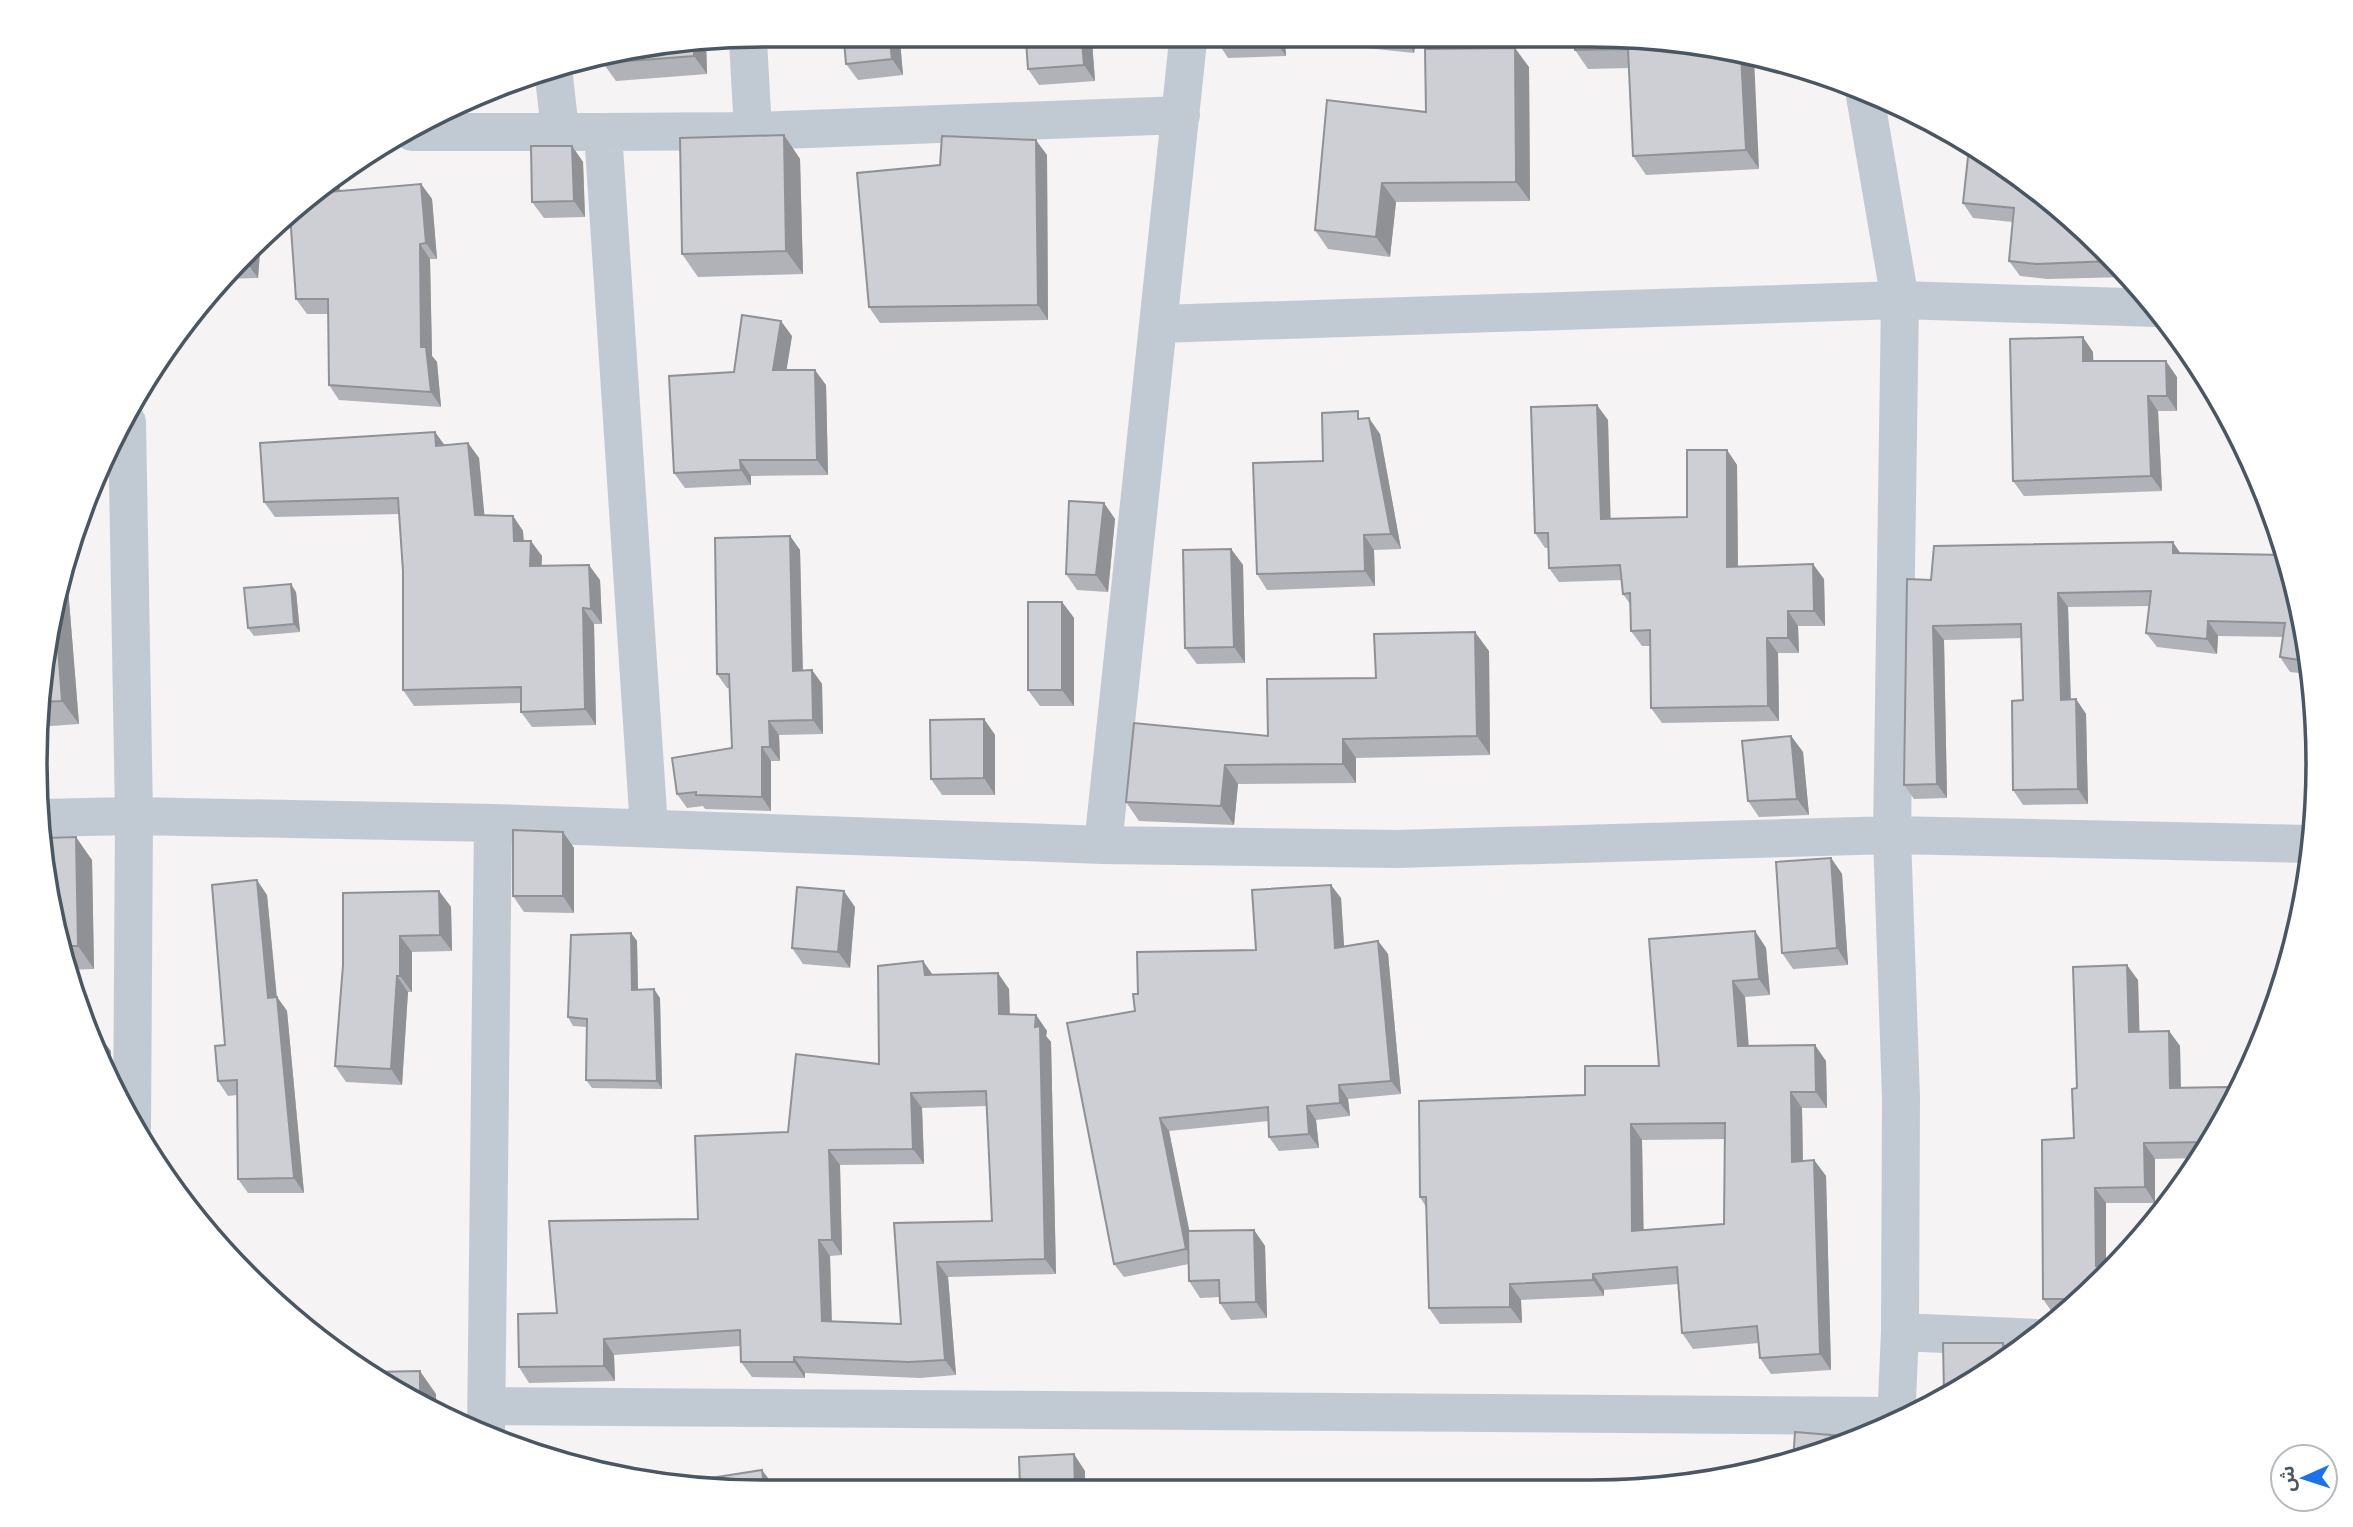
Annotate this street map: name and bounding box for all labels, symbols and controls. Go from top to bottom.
north arrow [2269,1443,2339,1513]
text: ش [2273,1465,2301,1493]

